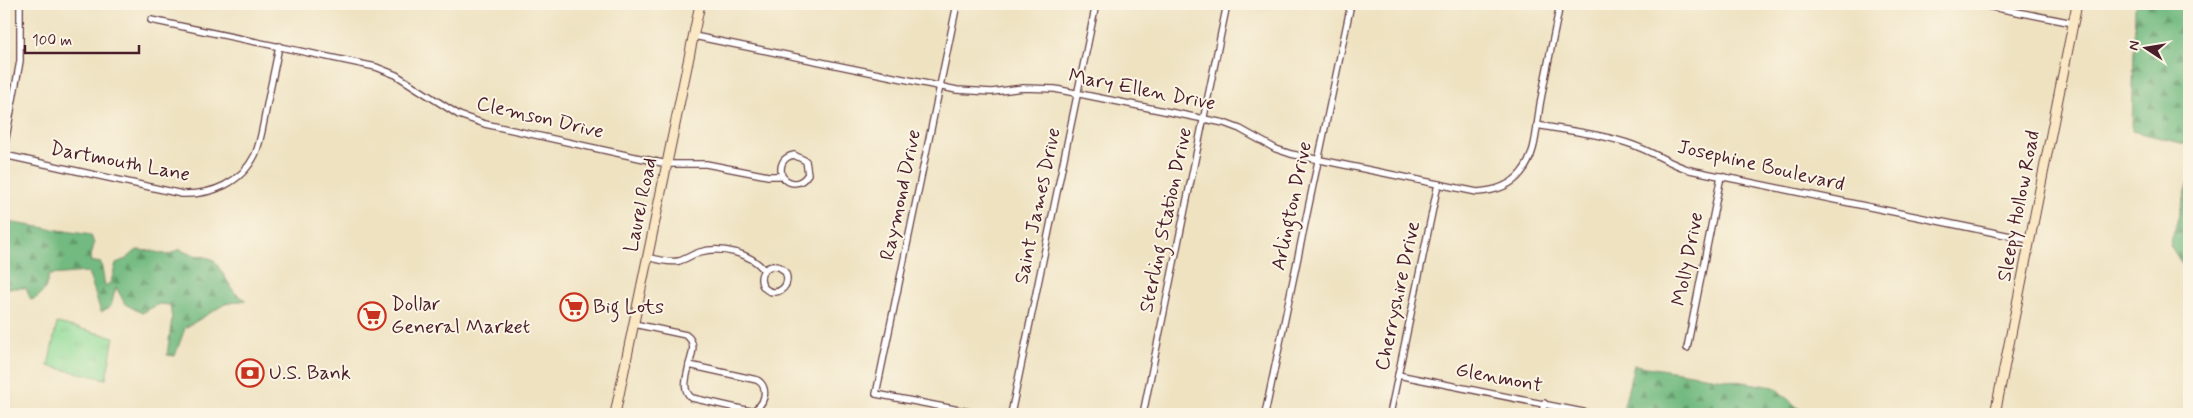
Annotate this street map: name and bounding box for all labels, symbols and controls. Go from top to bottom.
scale bar [25,22,139,54]
north arrow [2120,22,2170,72]
text: 100 m [32,31,72,51]
text: N [2124,39,2144,52]
street label: Mary Ellen Drive [1066,63,1218,117]
street label: Clemson Drive [474,90,606,146]
street label: Saint James Drive [1008,125,1068,287]
street label: Sterling Station Drive [1133,125,1201,316]
street label: Raymond Drive [874,127,928,263]
street label: Sleepy Hollow Road [1991,128,2047,284]
street label: Josephine Boulevard [1675,134,1847,198]
street label: Dartmouth Lane [48,135,192,189]
street label: Arlington Drive [1265,139,1321,273]
street label: Laurel Road [618,155,664,255]
street label: Molly Drive [1666,210,1710,308]
street label: Cherryshire Drive [1369,219,1427,373]
place label: Dollar General Market [391,291,530,341]
supermarket icon: Big Lots [559,292,589,322]
place label: Big Lots [593,294,664,323]
supermarket icon: Dollar General Market [357,301,387,331]
street label: Glenmont [1453,356,1545,400]
bank icon: U.S. Bank [235,358,265,388]
place label: U.S. Bank [269,360,351,387]

